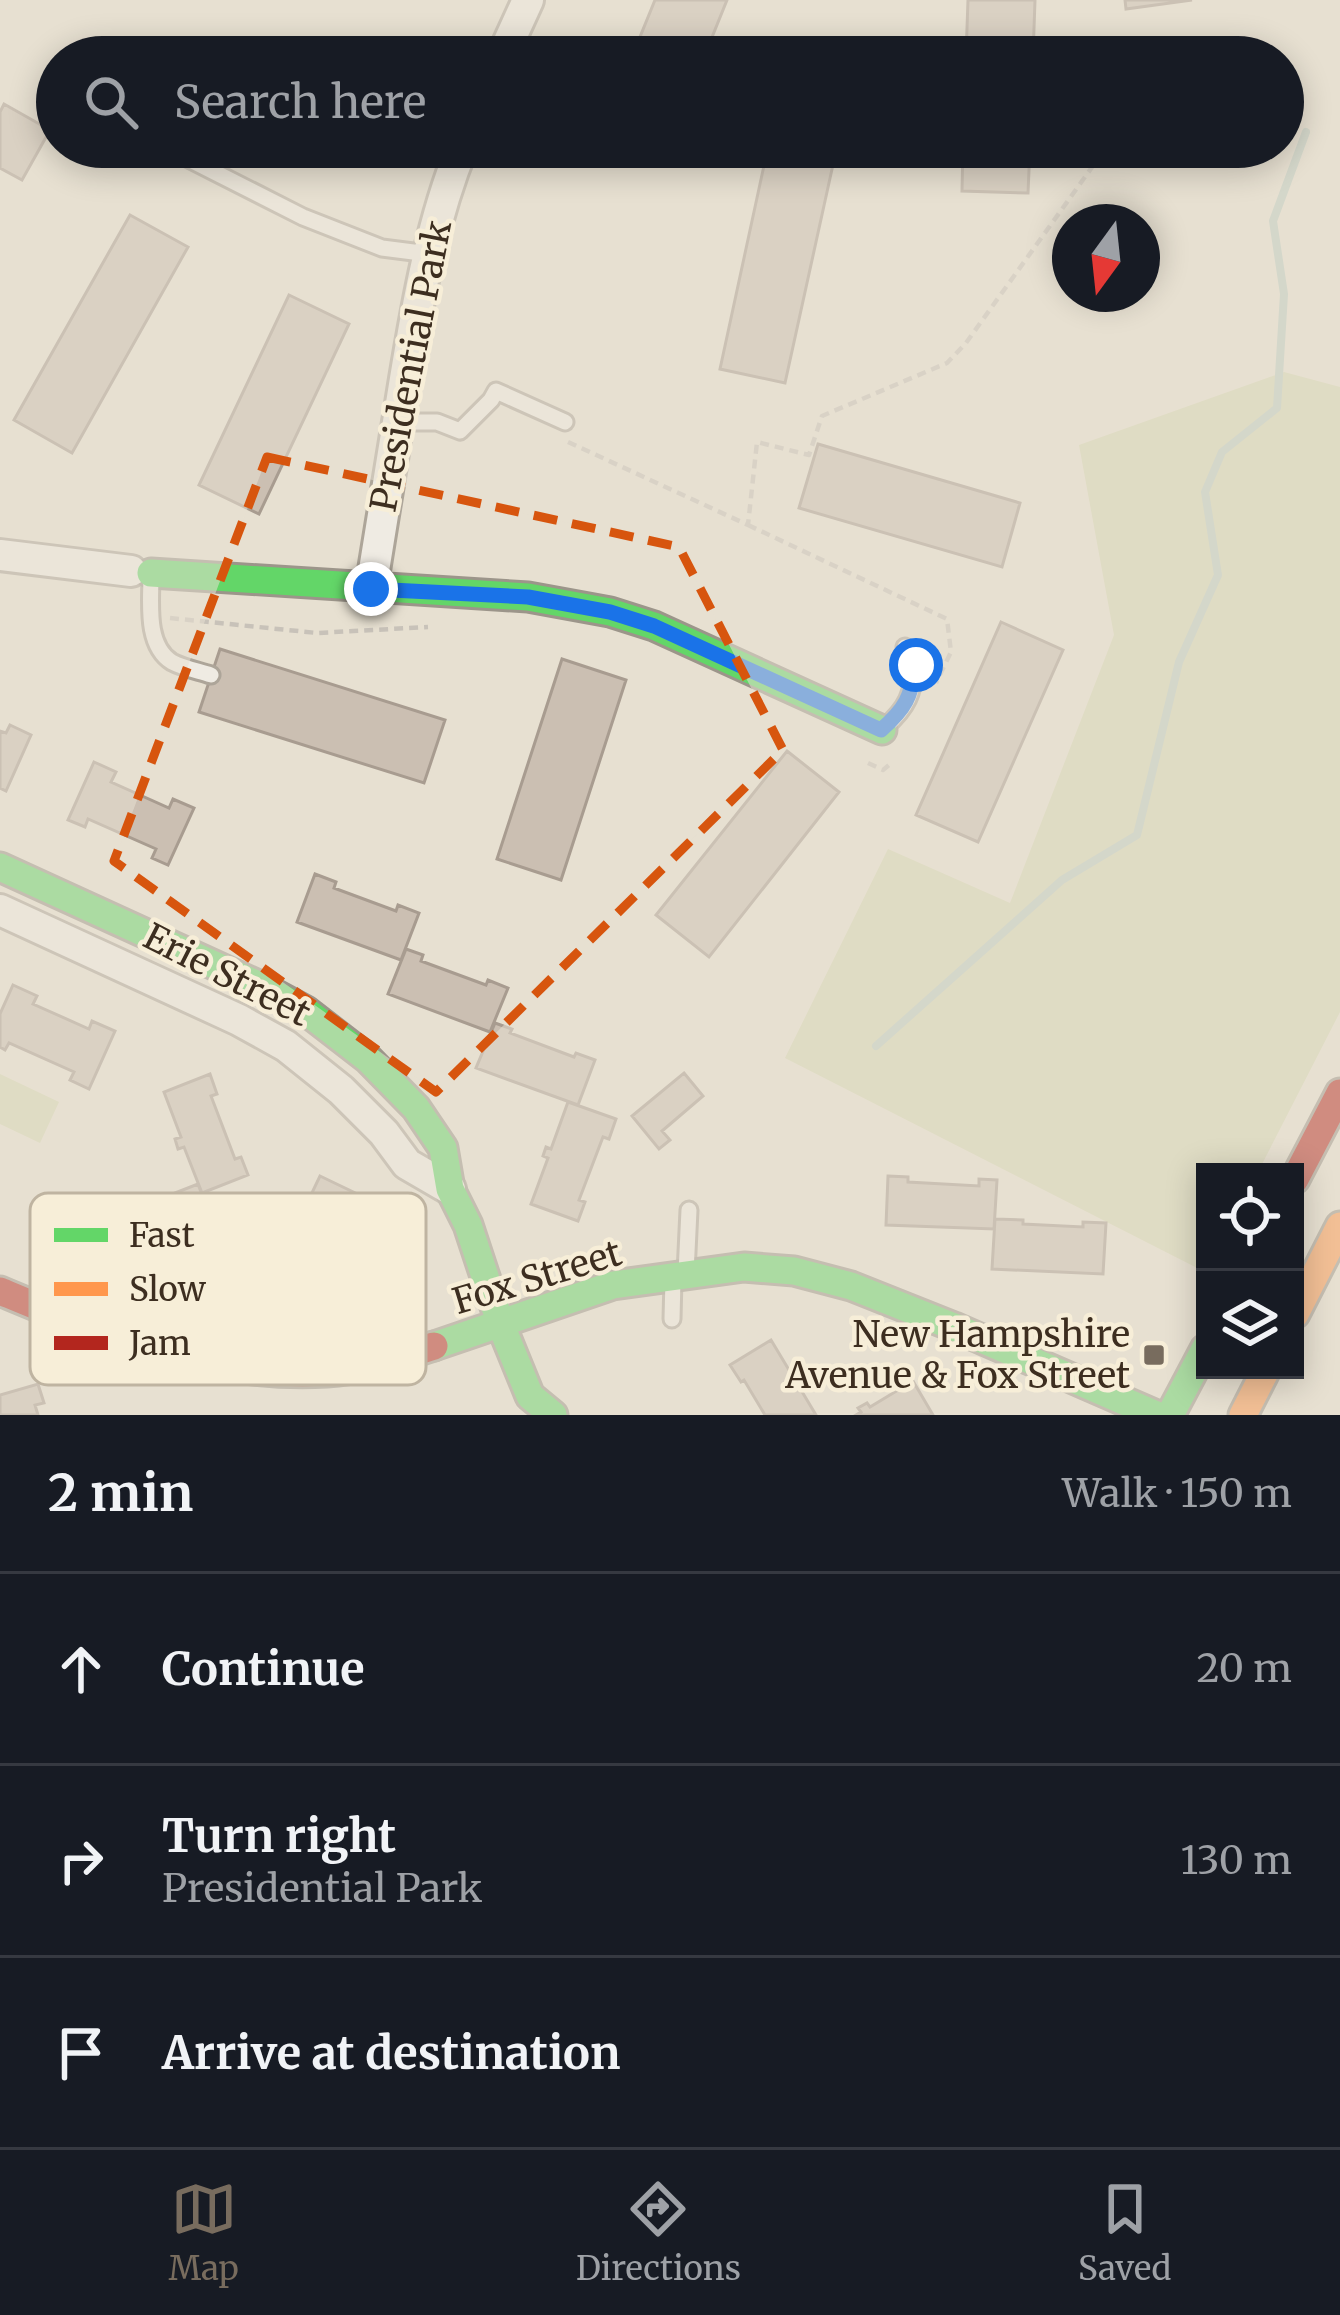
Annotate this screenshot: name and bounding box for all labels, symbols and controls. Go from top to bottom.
search box [36,36,1304,168]
icon: search [78,69,144,135]
text: Search here [174,74,426,130]
north arrow [1052,204,1160,312]
street label: Presidential Park [361,216,461,515]
route end [344,562,398,616]
route start [889,638,943,692]
street label: Erie Street [136,914,318,1036]
map controls [1196,1163,1304,1379]
button: locate [1196,1163,1304,1271]
legend [30,1193,426,1385]
text: Fast [129,1215,195,1256]
street label: Fox Street [447,1230,627,1324]
text: Slow [129,1269,207,1310]
button: layers [1196,1271,1304,1379]
place label: New Hampshire Avenue & Fox Street [784,1312,1130,1398]
text: Jam [128,1323,191,1364]
marker: New Hampshire Avenue & Fox Street [1141,1342,1167,1368]
text: 2 min [48,1461,193,1525]
text: Walk · 150 m [1062,1469,1292,1518]
icon: ahead [48,1636,114,1702]
text: Continue [162,1641,364,1697]
text: 20 m [1197,1644,1292,1693]
text: Turn right [162,1808,396,1864]
icon: right [48,1828,114,1894]
text: 130 m [1180,1836,1292,1885]
text: Presidential Park [162,1864,482,1913]
icon: arrive [48,2020,114,2086]
text: Arrive at destination [162,2025,620,2081]
tab: Map [169,2176,239,2289]
tab: Directions [576,2176,741,2289]
tab: Saved [1078,2176,1171,2289]

